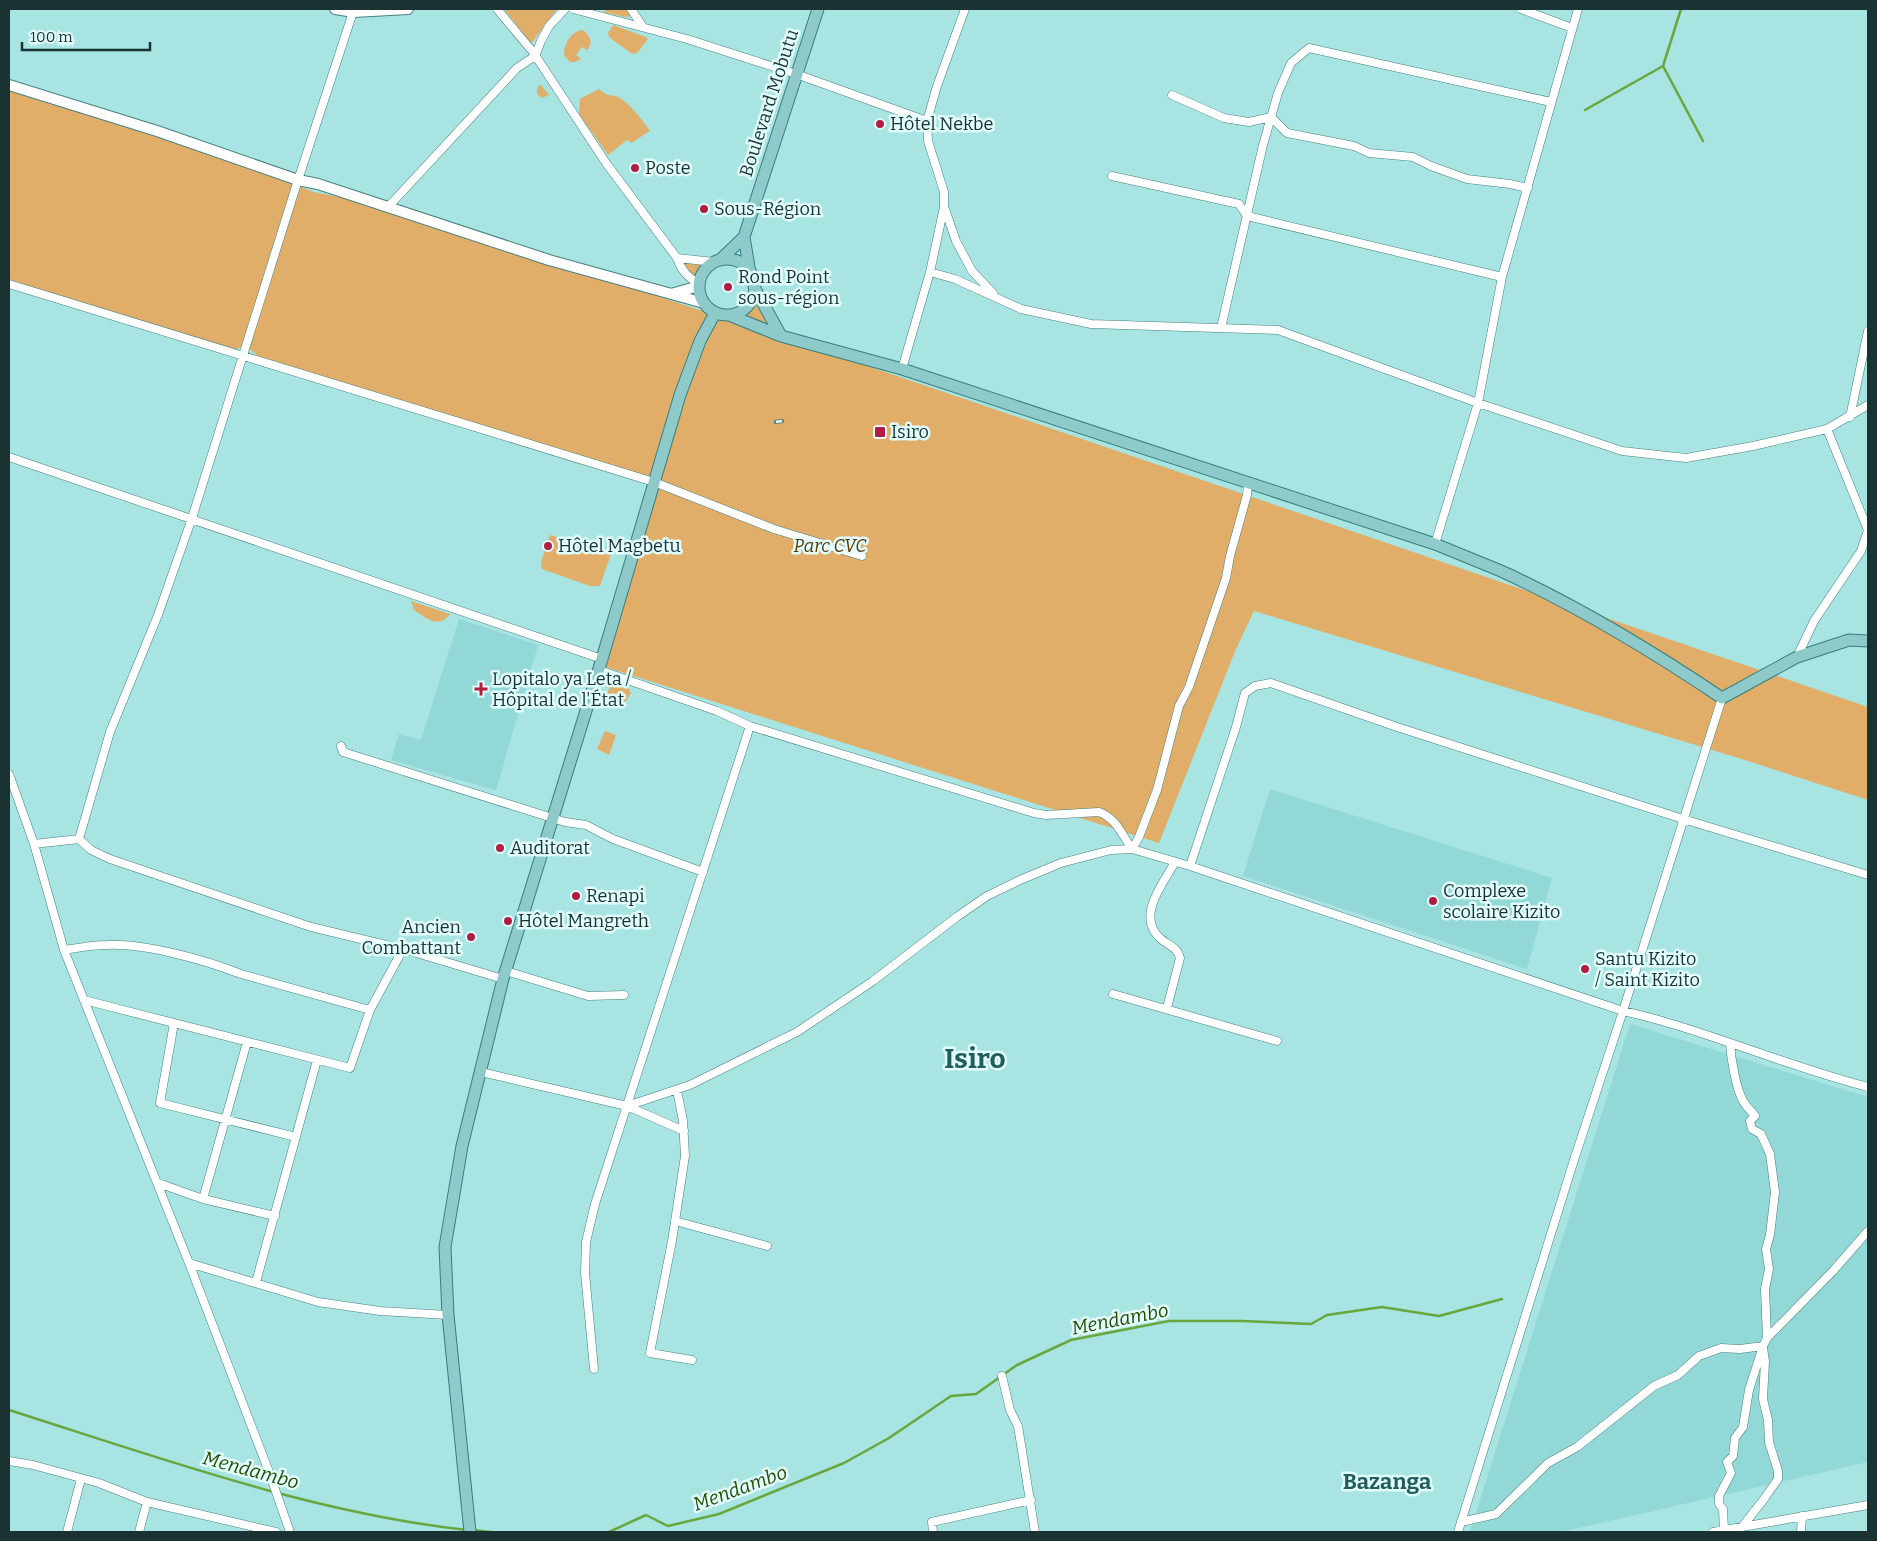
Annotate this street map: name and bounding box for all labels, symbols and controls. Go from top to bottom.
scale bar [22,20,150,52]
street label: Boulevard Mobutu [735,26,803,180]
text: 100 m [30,28,73,46]
place label: Hôtel Nekbe [890,113,993,135]
marker: Hôtel Nekbe [874,118,886,130]
place label: Poste [645,157,691,179]
marker: Poste [629,162,641,174]
place label: Sous-Région [714,198,822,220]
marker: Sous-Région [698,203,710,215]
place label: Rond Point sous-région [738,266,840,309]
marker: Rond Point sous-région [722,281,734,293]
place label: Isiro [891,421,929,443]
marker: Isiro [873,425,887,439]
place label: Hôtel Magbetu [558,535,681,557]
park label: Parc CVC [794,535,867,557]
marker: Hôtel Magbetu [542,540,554,552]
place label: Lopitalo ya Leta / Hôpital de l'État [492,668,631,711]
marker: Lopitalo ya Leta / Hôpital de l'État [474,682,488,696]
place label: Auditorat [510,837,590,859]
marker: Auditorat [494,842,506,854]
place label: Complexe scolaire Kizito [1443,880,1560,923]
place label: Renapi [586,885,645,907]
marker: Renapi [570,890,582,902]
marker: Complexe scolaire Kizito [1427,895,1439,907]
place label: Hôtel Mangreth [518,910,649,932]
marker: Hôtel Mangreth [502,915,514,927]
place label: Ancien Combattant [361,916,462,959]
marker: Ancien Combattant [465,931,477,943]
place label: Santu Kizito / Saint Kizito [1595,948,1700,991]
marker: Santu Kizito / Saint Kizito [1579,963,1591,975]
district label: Isiro [944,1042,1006,1075]
water label: Mendambo [1070,1298,1170,1340]
water label: Mendambo [201,1446,301,1494]
water label: Mendambo [690,1460,790,1516]
district label: Bazanga [1343,1468,1432,1495]

